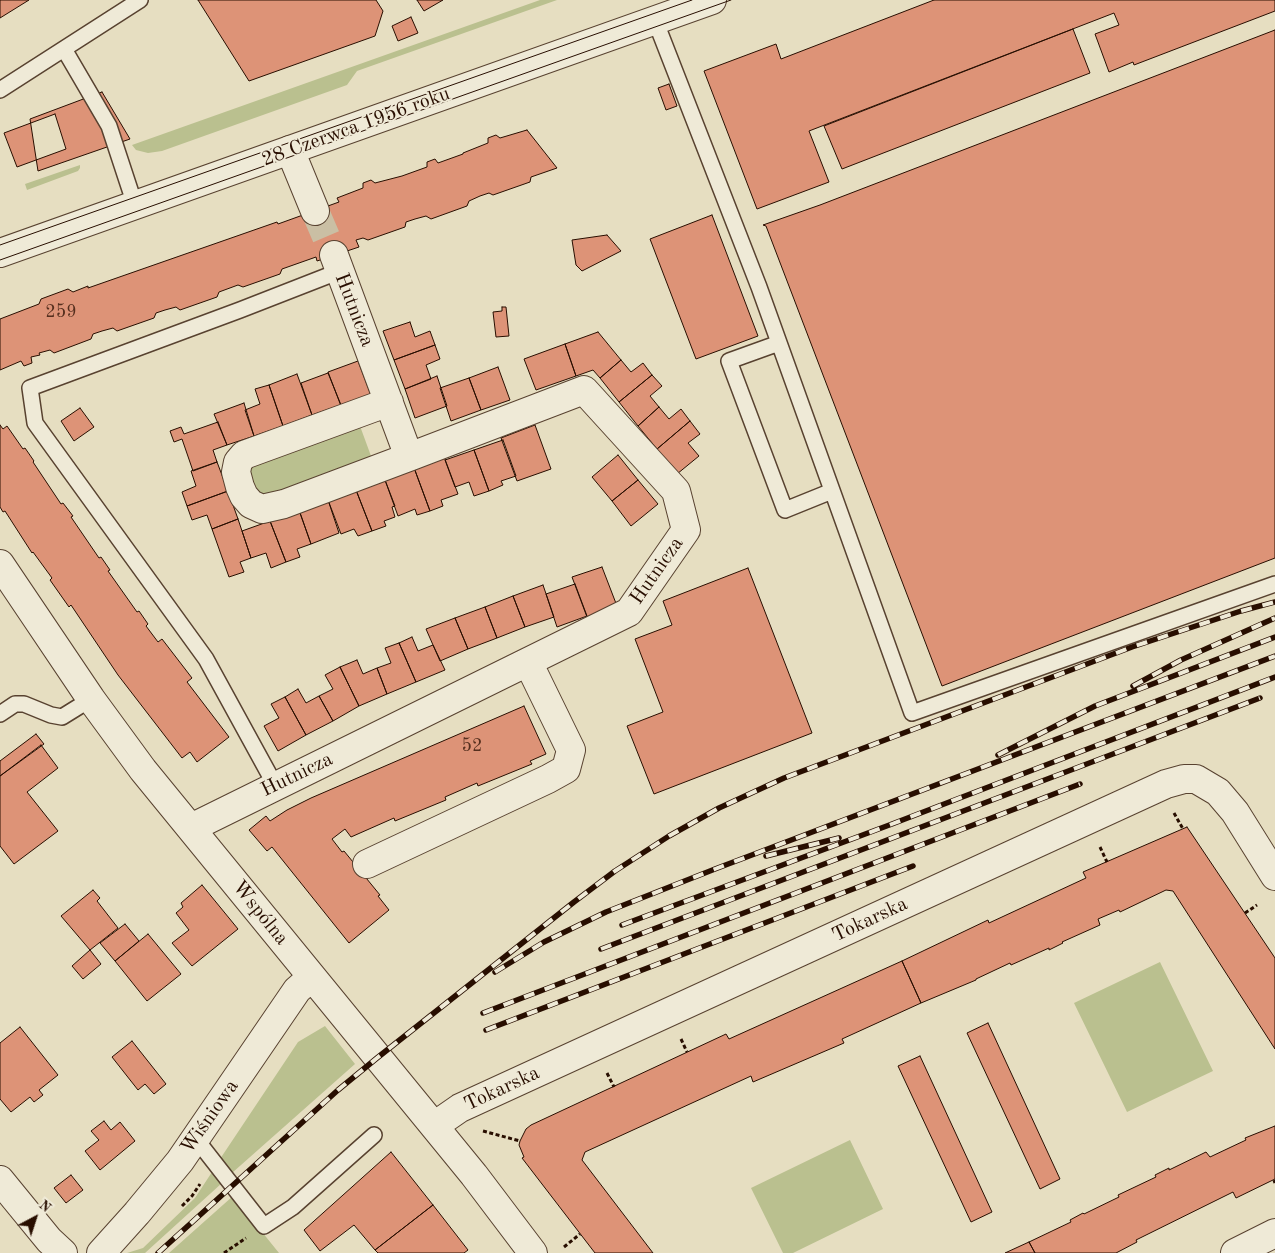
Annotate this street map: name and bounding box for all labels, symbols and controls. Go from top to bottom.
street label: 28 Czerwca 1956 roku [259,82,453,172]
street label: Hutnicza [329,270,379,350]
house number: 259 [45,301,77,323]
street label: Hutnicza [625,533,689,609]
house number: 52 [462,735,482,757]
street label: Hutnicza [257,747,337,803]
street label: Wspólna [227,876,293,950]
street label: Tokarska [829,892,911,948]
street label: Tokarska [461,1061,543,1117]
street label: Wiśniowa [176,1075,244,1159]
north arrow [10,1193,60,1243]
text: N [36,1198,53,1215]

